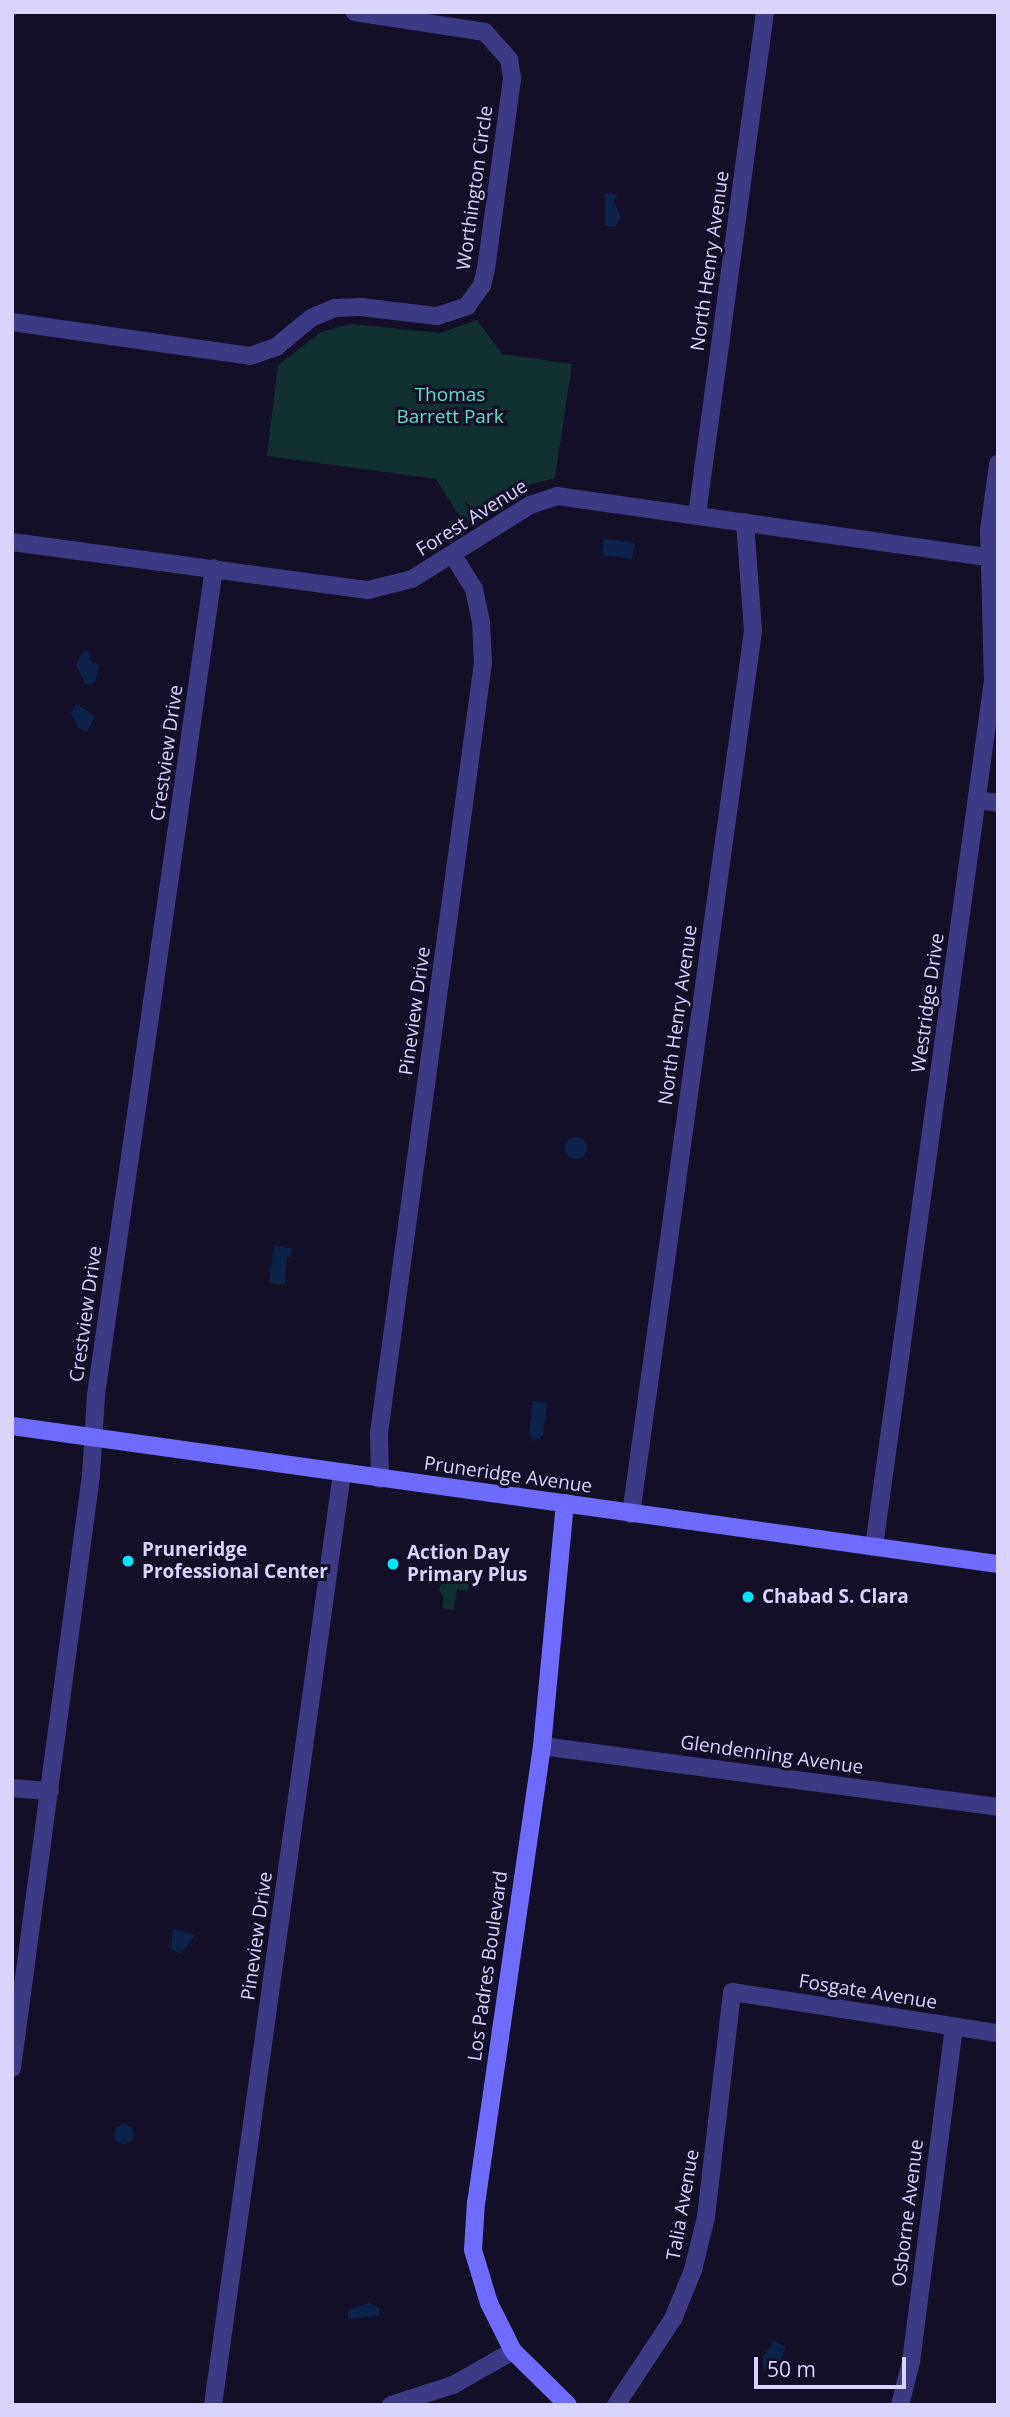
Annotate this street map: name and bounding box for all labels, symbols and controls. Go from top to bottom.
street label: Worthington Circle [452,104,498,272]
street label: North Henry Avenue [686,170,734,352]
park label: Thomas Barrett Park [396,384,504,428]
street label: Forest Avenue [412,475,532,561]
street label: Crestview Drive [146,683,188,823]
street label: North Henry Avenue [654,924,702,1106]
street label: Westridge Drive [907,932,949,1074]
street label: Pineview Drive [395,945,435,1077]
street label: Crestview Drive [65,1244,107,1384]
street label: Pruneridge Avenue [423,1452,593,1498]
place label: Pruneridge Professional Center [142,1539,328,1583]
place label: Action Day Primary Plus [407,1542,528,1586]
marker: Pruneridge Professional Center [120,1553,136,1569]
marker: Action Day Primary Plus [385,1556,401,1572]
place label: Chabad S. Clara [762,1586,909,1608]
marker: Chabad S. Clara [740,1589,756,1605]
street label: Glendenning Avenue [679,1731,865,1779]
street label: Pineview Drive [237,1870,277,2002]
street label: Los Padres Boulevard [463,1870,513,2062]
street label: Fosgate Avenue [797,1970,939,2014]
street label: Osborne Avenue [888,2138,928,2288]
street label: Talia Avenue [662,2148,704,2262]
scale bar [758,2344,910,2388]
text: 50 m [767,2355,816,2383]

